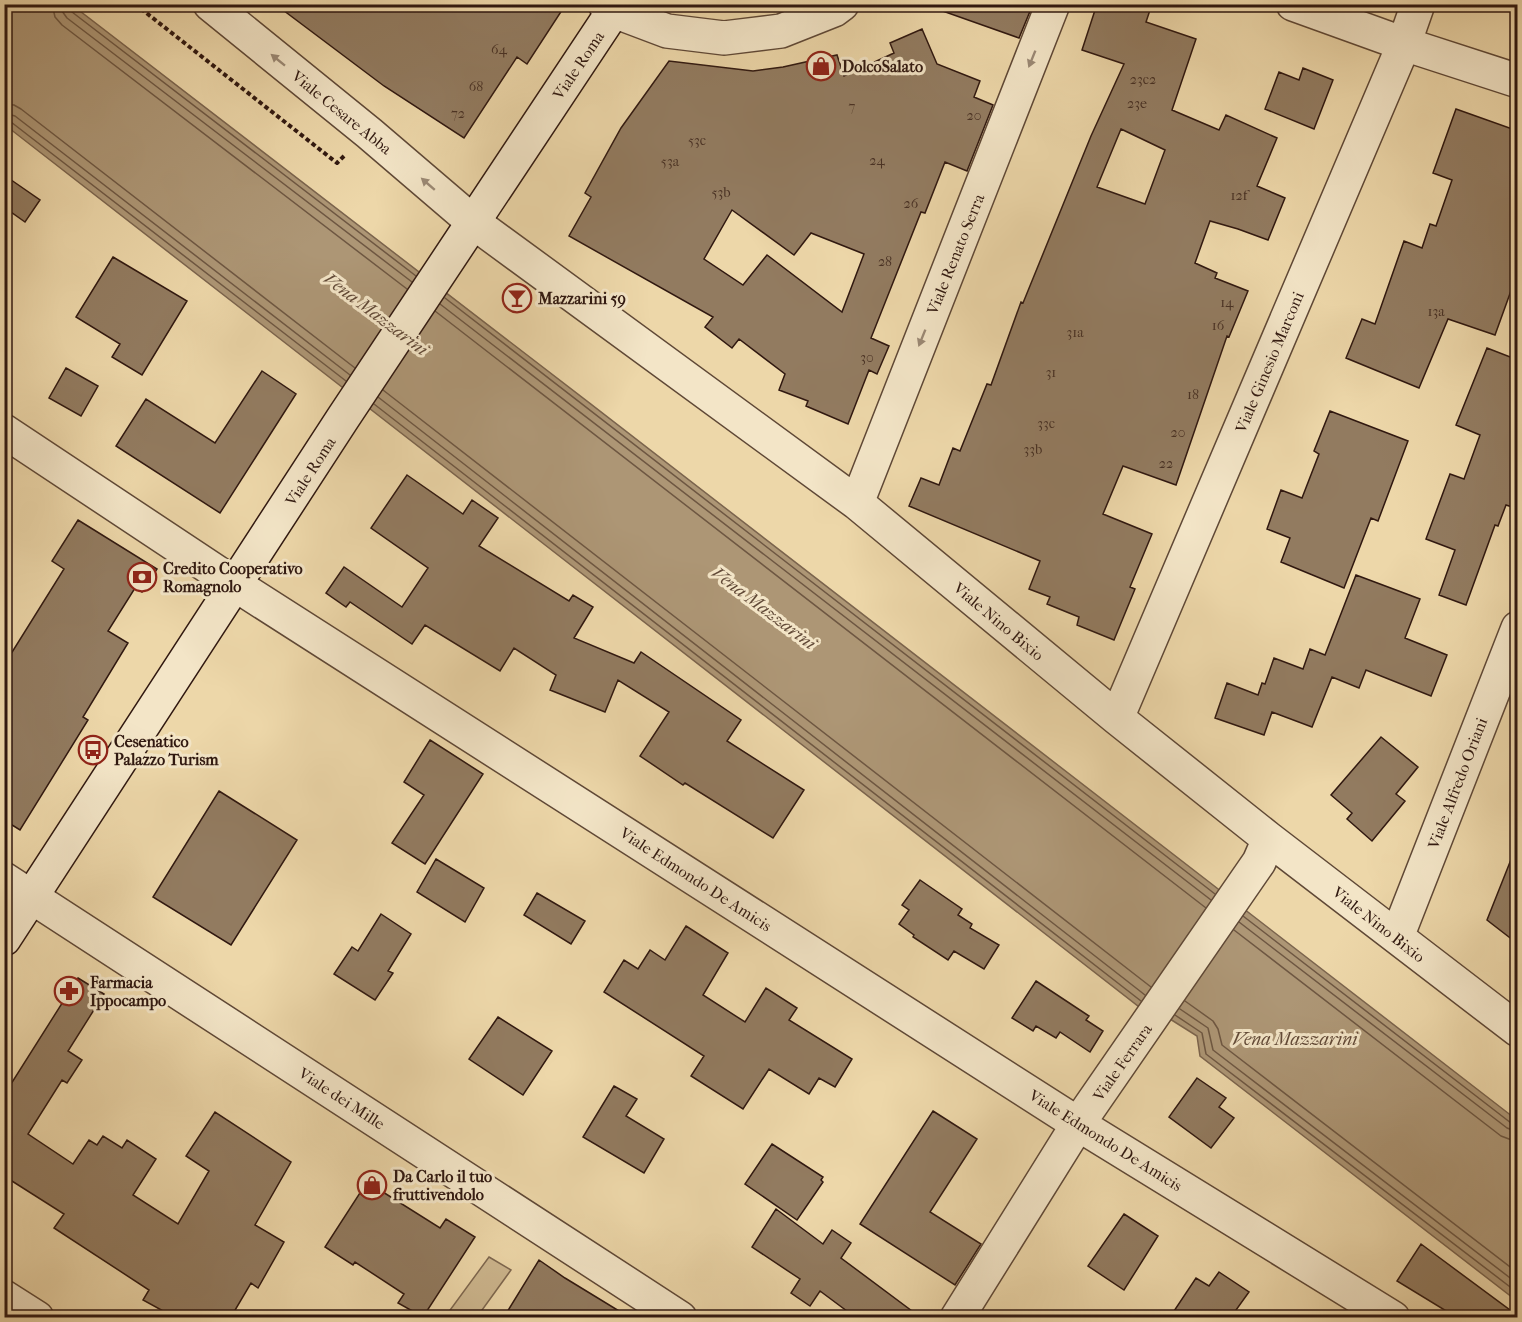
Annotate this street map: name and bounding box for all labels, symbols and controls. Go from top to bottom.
street label: Viale Roma [548,27,609,104]
house number: 64 [491,41,508,58]
shop icon: DolcoSalato [805,50,837,82]
one-way arrow [1027,50,1036,68]
one-way arrow [270,53,286,66]
place label: DolcoSalato [842,57,923,76]
street label: Viale Cesare Abba [287,66,396,159]
house number: 23c2 [1130,71,1156,88]
house number: 68 [469,78,483,95]
house number: 23e [1127,95,1147,112]
house number: 7 [849,98,856,115]
house number: 72 [451,105,465,122]
house number: 20 [967,107,981,124]
house number: 53c [688,132,706,149]
house number: 24 [869,152,885,169]
house number: 53a [661,153,680,170]
one-way arrow [421,178,436,191]
house number: 53b [711,184,731,201]
house number: 12f [1231,187,1251,204]
street label: Viale Renato Serra [922,190,989,318]
house number: 26 [904,195,919,212]
house number: 28 [878,253,892,270]
water label: Vena Mazzarini [320,268,433,361]
bar icon: Mazzarini 59 [501,282,533,314]
place label: Mazzarini 59 [537,289,626,309]
street label: Viale Ginesio Marconi [1231,289,1308,436]
house number: 14 [1220,294,1234,311]
house number: 13a [1427,303,1445,320]
house number: 16 [1212,317,1225,334]
house number: 31a [1066,324,1084,341]
one-way arrow [917,329,926,347]
house number: 30 [860,349,874,366]
house number: 31 [1046,364,1056,381]
house number: 18 [1187,386,1199,403]
house number: 33c [1037,415,1055,432]
house number: 20 [1171,424,1185,441]
street label: Viale Roma [281,433,340,510]
house number: 33b [1024,441,1042,458]
house number: 22 [1159,455,1173,472]
place label: Credito Cooperativo Romagnolo [163,559,303,597]
bank icon: Credito Cooperativo Romagnolo [126,561,158,593]
water label: Vena Mazzarini [708,562,821,655]
street label: Viale Nino Bixio [949,578,1048,665]
street label: Viale Alfredo Oriani [1423,715,1491,852]
place label: Cesenatico Palazzo Turism [114,732,219,769]
bus stop icon: Cesenatico Palazzo Turism [77,734,109,766]
street label: Viale Edmondo De Amicis [616,823,775,936]
street label: Viale Nino Bixio [1328,882,1429,966]
place label: Farmacia Ippocampo [89,973,166,1011]
pharmacy icon: Farmacia Ippocampo [53,975,85,1007]
street label: Viale Ferrara [1088,1020,1156,1105]
water label: Vena Mazzarini [1233,1029,1359,1050]
street label: Viale dei Mille [294,1063,388,1133]
street label: Viale Edmondo De Amicis [1025,1085,1186,1195]
place label: Da Carlo il tuo fruttivendolo [392,1167,492,1204]
shop icon: Da Carlo il tuo fruttivendolo [356,1169,388,1201]

